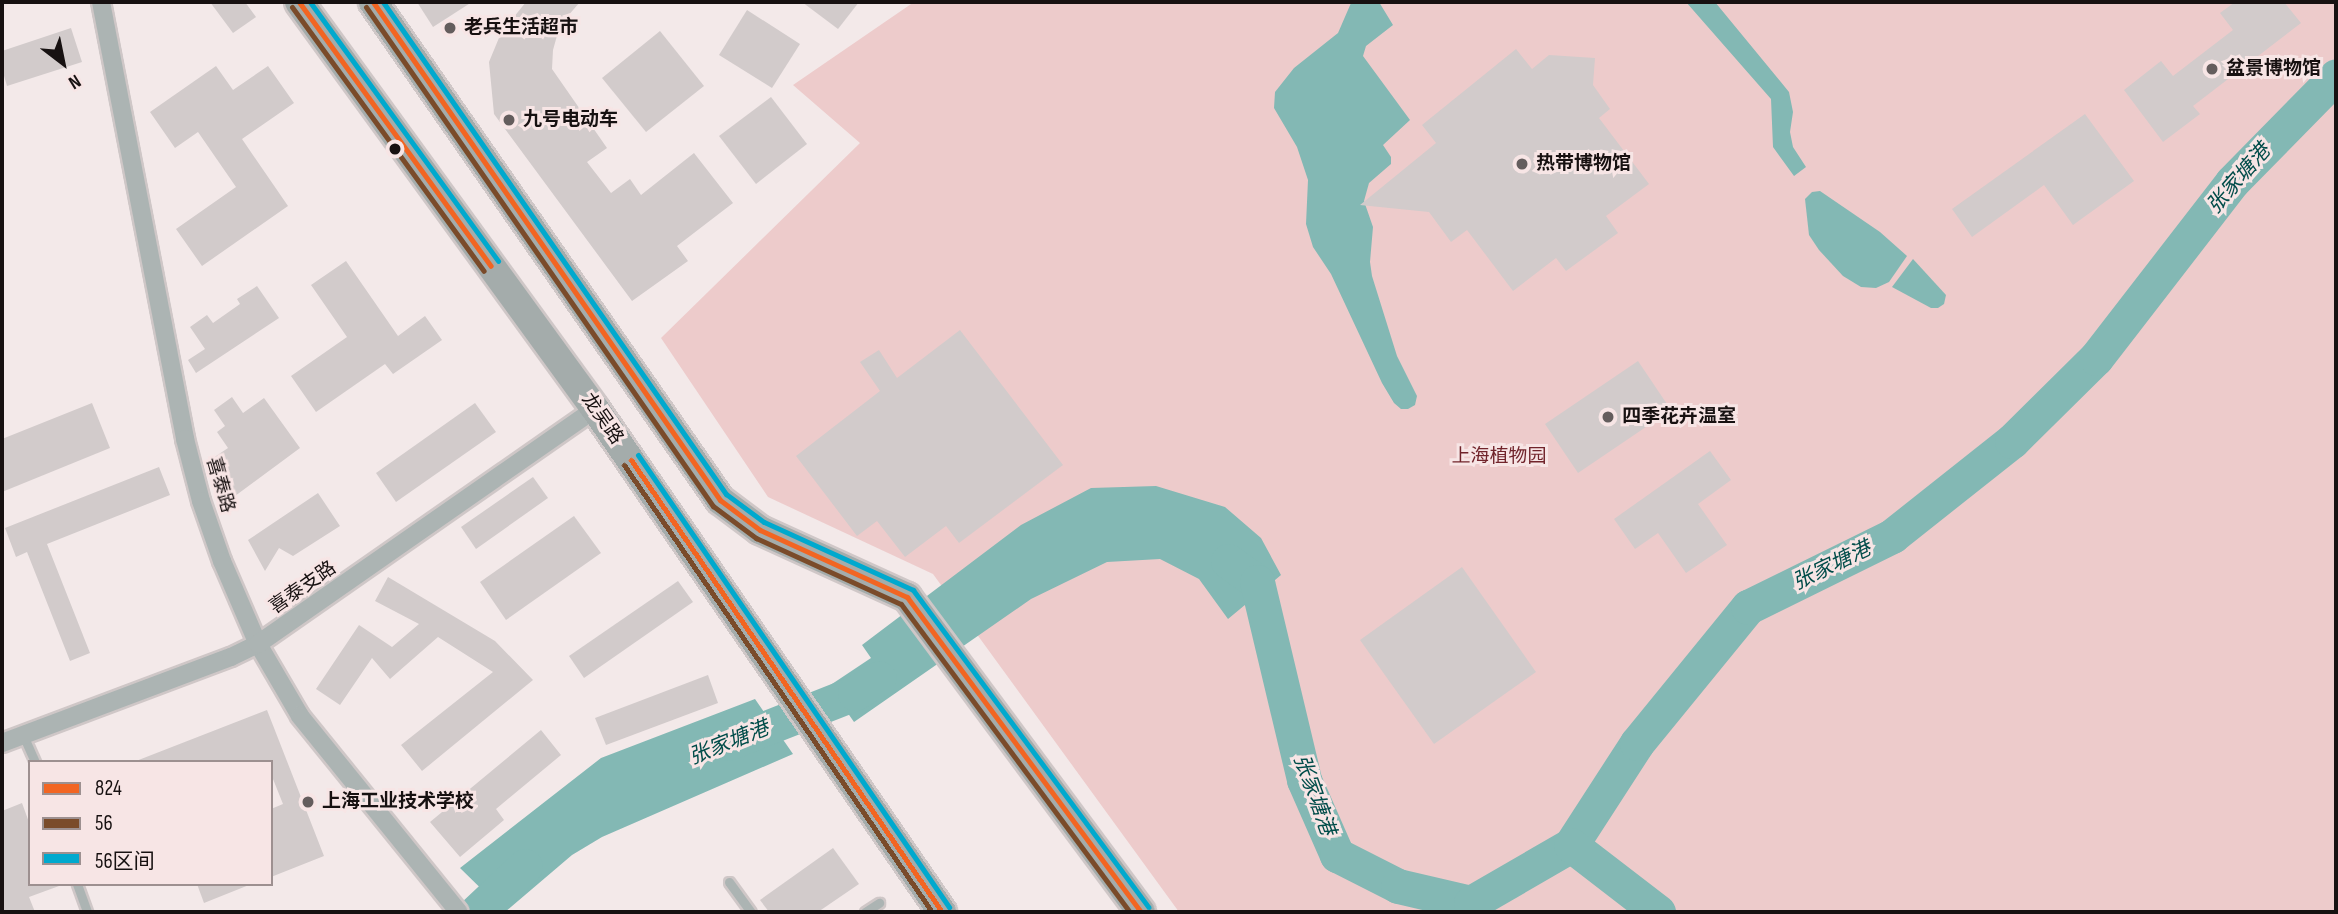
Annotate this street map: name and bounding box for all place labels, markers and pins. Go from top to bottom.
place label: 老兵生活超市 [464,17,578,39]
marker: 老兵生活超市 [442,20,458,36]
place label: 盆景博物馆 [2226,58,2321,80]
marker: 盆景博物馆 [2204,61,2220,77]
place label: 九号电动车 [523,109,618,131]
marker: 九号电动车 [501,112,517,128]
unlabelled marker [388,142,402,156]
place label: 热带博物馆 [1536,153,1631,175]
marker: 热带博物馆 [1514,156,1530,172]
place label: 四季花卉温室 [1622,406,1736,428]
marker: 四季花卉温室 [1600,409,1616,425]
place label: 上海工业技术学校 [322,791,474,813]
marker: 上海工业技术学校 [300,794,316,810]

